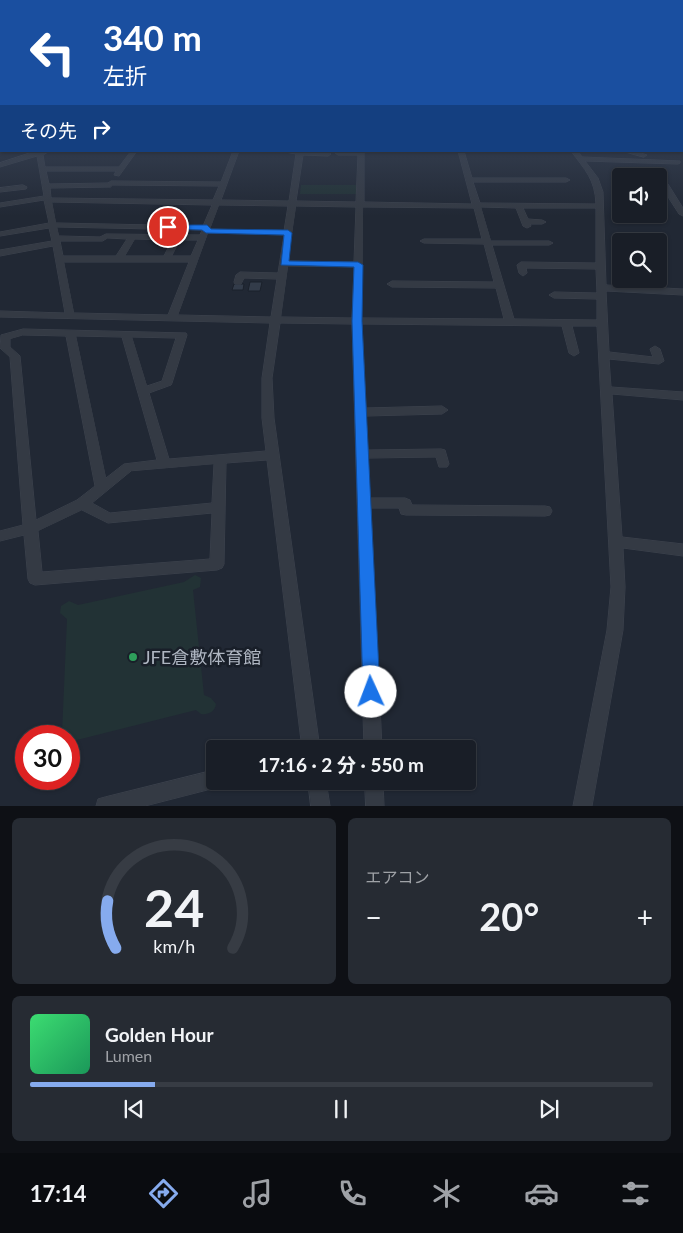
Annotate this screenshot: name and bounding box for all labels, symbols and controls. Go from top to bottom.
text: 340 m [103,16,202,58]
icon: left [20,20,85,85]
text: 左折 [103,62,147,89]
icon: right [87,115,115,143]
text: その先 [20,119,77,142]
map controls [612,168,667,288]
button: sound [612,168,667,223]
pin [147,206,189,248]
icon: arrive [154,213,182,241]
button: search [612,233,667,288]
place label: JFE倉敷体育館 [143,646,261,668]
marker: JFE倉敷体育館 [127,651,139,663]
position arrow [344,665,396,717]
speed limit sign: 30 [15,725,80,790]
text: 17:16 · 2 分 · 550 m [258,753,424,776]
text: エアコン [366,867,430,886]
text: 24 [144,876,204,938]
text: 20° [479,893,539,939]
text: − [366,900,382,934]
text: + [637,900,653,934]
text: km/h [153,935,195,957]
text: Golden Hour [105,1023,214,1046]
text: Lumen [105,1046,152,1065]
icon: previous [120,1095,148,1123]
icon: pause [327,1095,355,1123]
icon: next [535,1095,563,1123]
icon: directions [146,1176,181,1211]
icon: music [240,1176,275,1211]
icon: phone [335,1176,370,1211]
icon: climate [429,1176,464,1211]
icon: car [524,1176,559,1211]
icon: filters [618,1176,653,1211]
text: 17:14 [30,1180,86,1207]

